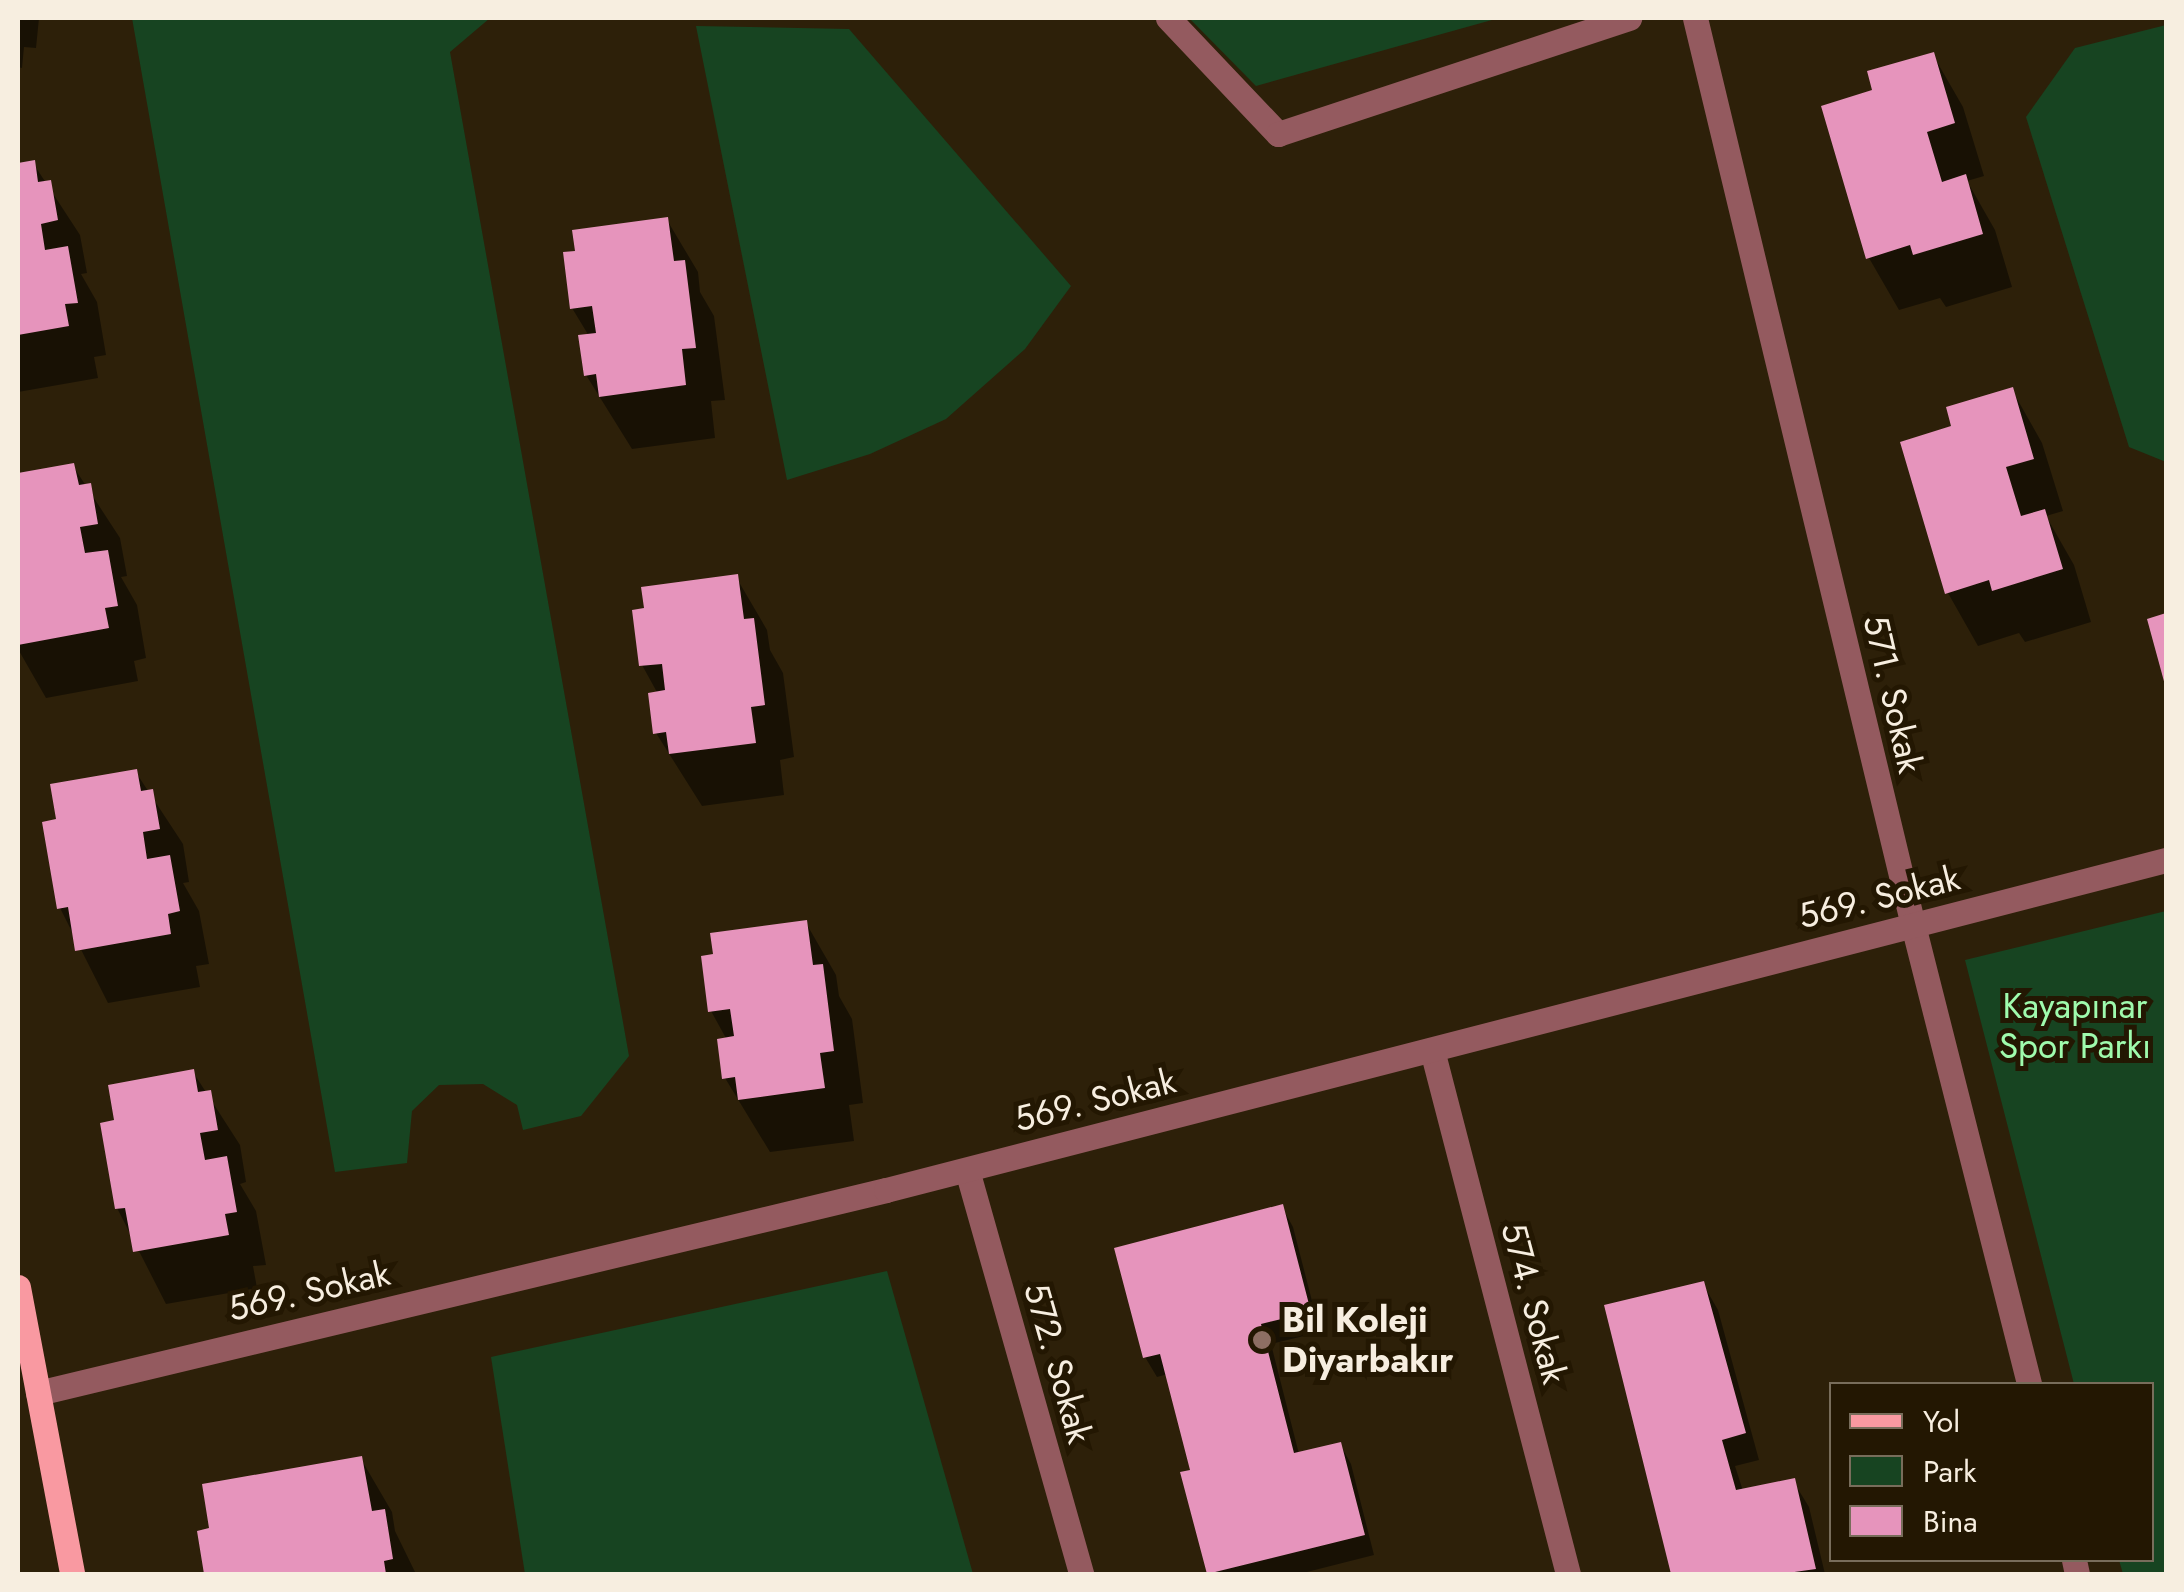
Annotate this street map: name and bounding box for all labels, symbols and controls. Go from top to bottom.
street label: 571. Sokak [1854,611,1932,777]
street label: 569. Sokak [1794,857,1964,937]
park label: Kayapınar Spor Parkı [1999,985,2151,1067]
street label: 569. Sokak [1010,1060,1180,1140]
street label: 574. Sokak [1492,1218,1576,1388]
street label: 569. Sokak [224,1252,394,1330]
street label: 572. Sokak [1015,1278,1101,1448]
place label: Bil Koleji Diyarbakır [1282,1299,1453,1381]
marker: Bil Koleji Diyarbakır [1251,1329,1273,1351]
legend [1829,1382,2154,1562]
text: Yol [1923,1400,1960,1443]
text: Park [1923,1450,1976,1493]
text: Bina [1923,1500,1978,1543]

